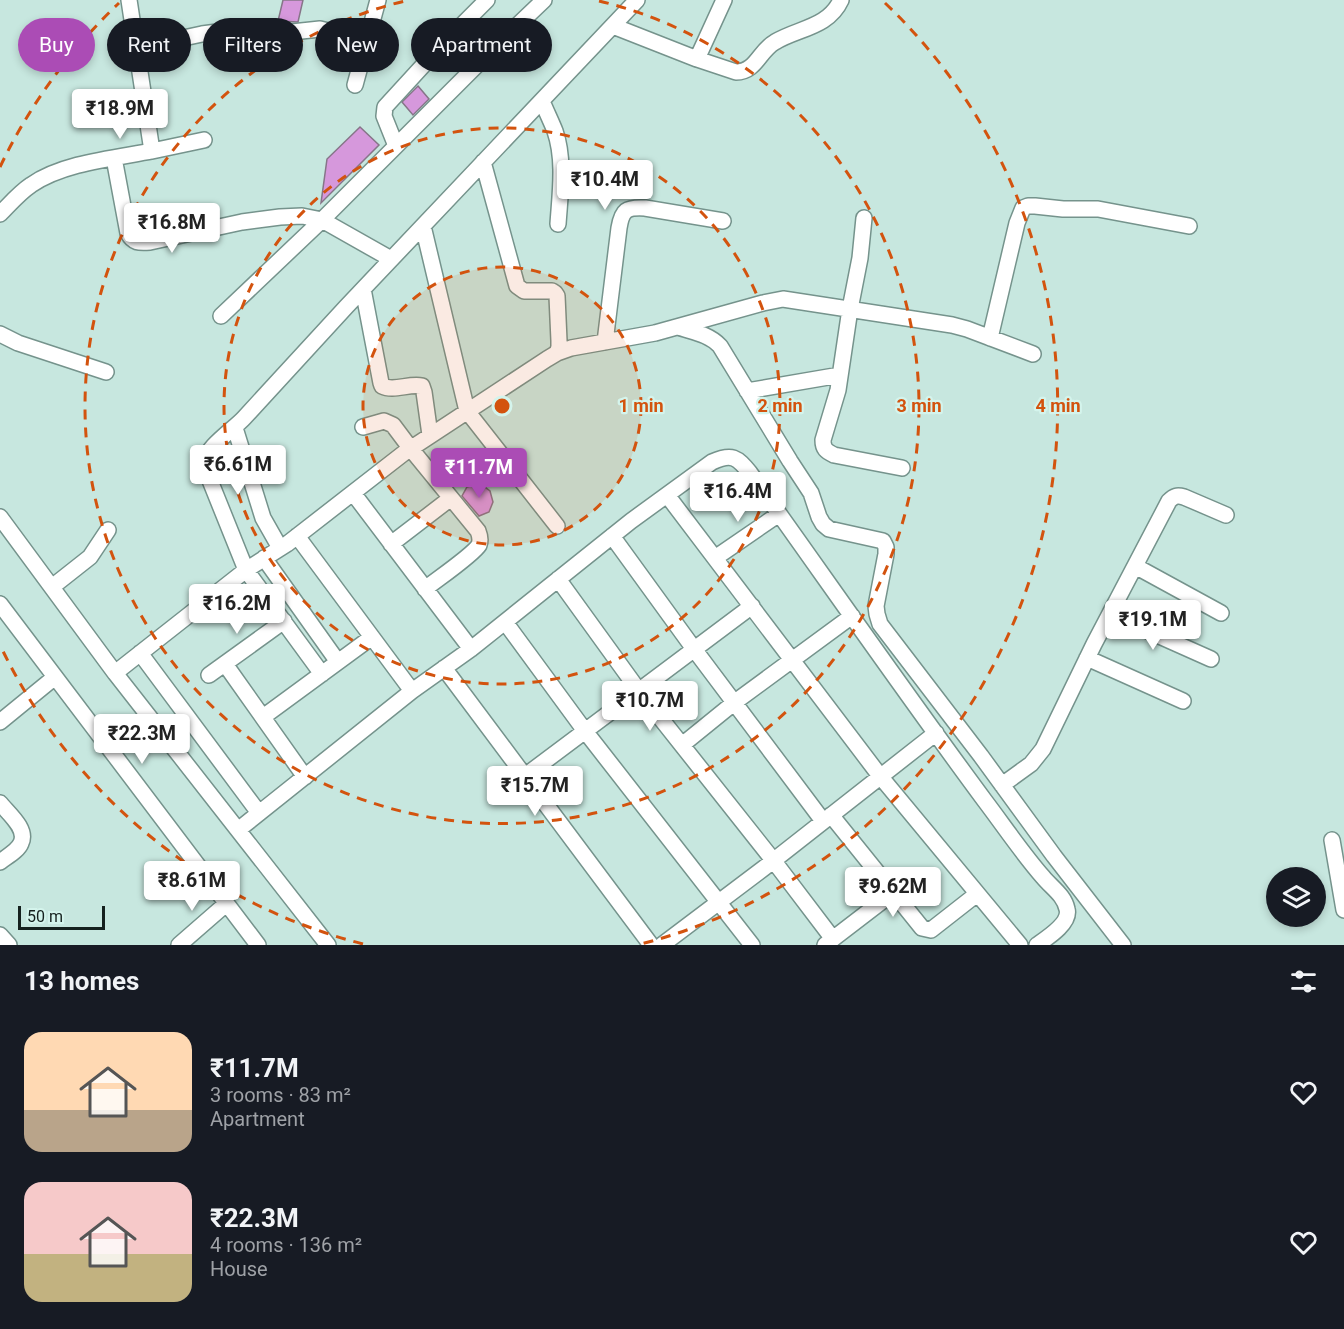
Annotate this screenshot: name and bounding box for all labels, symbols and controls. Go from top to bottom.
chip: Buy [18,18,95,72]
chip: Rent [107,18,191,72]
chip: Filters [203,18,303,72]
chip: New [315,18,399,72]
chip: Apartment [411,18,552,72]
pin: ₹18.9M [71,89,169,140]
text: ₹18.9M [86,96,154,120]
pin: ₹10.4M [556,160,654,211]
text: ₹10.4M [571,167,639,191]
pin: ₹16.8M [123,203,221,254]
text: ₹16.8M [138,210,206,234]
text: 1 min [618,395,664,416]
text: 2 min [757,395,803,416]
text: 3 min [896,395,942,416]
text: 4 min [1035,395,1081,416]
centre of rings [492,396,512,416]
pin: ₹6.61M [189,445,287,496]
pin: ₹11.7M [430,448,528,499]
text: ₹6.61M [204,452,272,476]
text: ₹11.7M [445,455,513,479]
pin: ₹16.4M [689,472,787,523]
text: ₹16.4M [704,479,772,503]
pin: ₹16.2M [188,584,286,635]
text: ₹16.2M [203,591,271,615]
pin: ₹19.1M [1104,600,1202,651]
text: ₹19.1M [1119,607,1187,631]
pin: ₹10.7M [601,681,699,732]
text: ₹10.7M [616,688,684,712]
pin: ₹22.3M [93,714,191,765]
text: ₹22.3M [108,721,176,745]
pin: ₹15.7M [486,766,584,817]
text: ₹15.7M [501,773,569,797]
pin: ₹8.61M [143,861,241,912]
pin: ₹9.62M [844,867,942,918]
map controls [1266,867,1326,927]
button: layers [1266,867,1326,927]
text: ₹8.61M [158,868,226,892]
text: ₹9.62M [859,874,927,898]
scale bar [18,903,105,930]
text: 50 m [27,907,63,926]
icon: filters [1287,965,1320,998]
text: 13 homes [24,966,139,996]
text: ₹11.7M [210,1053,299,1083]
icon: home [72,1056,144,1128]
icon: heart [1287,1076,1320,1109]
text: 3 rooms · 83 m² [210,1083,351,1107]
text: Apartment [210,1107,305,1131]
text: ₹22.3M [210,1203,299,1233]
icon: home [72,1206,144,1278]
icon: heart [1287,1226,1320,1259]
text: 4 rooms · 136 m² [210,1233,362,1257]
text: House [210,1257,268,1281]

